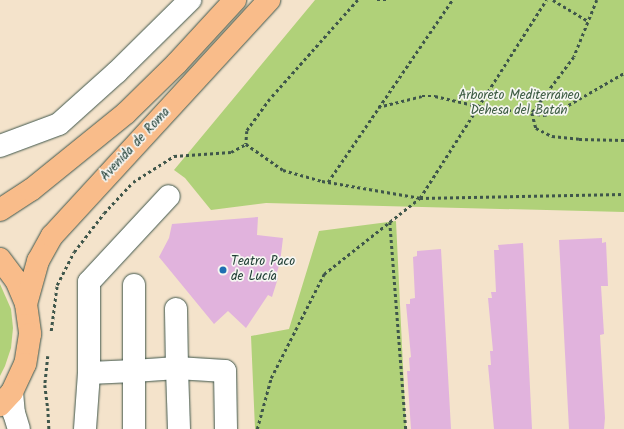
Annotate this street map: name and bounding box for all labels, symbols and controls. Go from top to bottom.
park label: Arboreto Mediterráneo Dehesa del Batán [458,89,580,120]
street label: Avenida de Roma [98,105,174,185]
place label: Teatro Paco de Lucía [231,255,295,286]
marker: Teatro Paco de Lucía [218,265,228,275]

